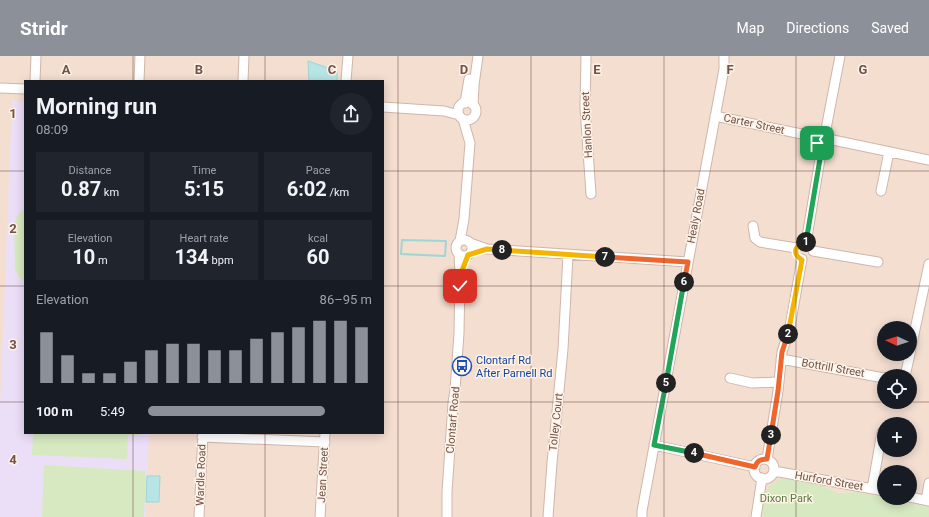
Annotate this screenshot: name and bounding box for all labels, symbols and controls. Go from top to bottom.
text: Stridr [20,17,68,40]
text: Map [737,20,764,36]
text: Directions [786,20,849,36]
text: Saved [871,20,909,36]
text: A [62,62,71,77]
text: B [195,62,203,77]
text: C [328,62,337,77]
text: D [460,62,468,77]
text: E [593,62,601,77]
text: F [726,62,734,77]
text: G [859,62,868,77]
street label: Hanlon Street [579,91,595,159]
button: share [330,93,372,135]
text: Morning run [36,94,157,119]
text: 1 [9,106,17,121]
street label: Carter Street [722,111,786,137]
text: 08:09 [36,122,68,137]
pin [800,126,834,160]
icon: arrive [806,132,828,154]
text: Distance [69,164,111,177]
text: Time [192,164,216,177]
text: Pace [306,164,330,177]
text: 0.87 [61,177,101,201]
text: 5:15 [184,177,224,201]
text: 6:02 [287,177,327,201]
text: km [101,186,119,199]
text: /km [327,186,349,199]
street label: Healy Road [684,188,708,244]
text: 2 [9,221,17,236]
text: Elevation [68,232,112,245]
text: Heart rate [180,232,228,245]
text: kcal [308,232,328,245]
pin: 1 [796,232,816,252]
text: 1 [803,235,809,248]
pin: 8 [492,240,512,260]
text: 8 [499,243,505,256]
text: 10 [72,245,95,269]
text: 134 [174,245,209,269]
text: 60 [307,245,329,269]
pin: 7 [595,247,615,267]
text: 7 [602,250,608,263]
text: m [95,254,108,267]
text: bpm [209,254,234,267]
pin [443,269,477,303]
pin: 6 [674,272,694,292]
icon: check [449,275,471,297]
text: 6 [681,275,687,288]
text: Elevation [36,292,89,307]
text: 86–95 m [320,292,372,307]
north arrow [877,321,917,361]
map controls [877,321,917,505]
pin: 2 [778,324,798,344]
text: 2 [785,327,791,340]
text: 3 [9,337,17,352]
place label: Clontarf Rd After Parnell Rd [476,354,552,380]
bus stop icon: Clontarf Rd After Parnell Rd [451,355,473,377]
street label: Bottrill Street [800,356,866,380]
button: locate [877,369,917,409]
pin: 5 [656,373,676,393]
text: 5 [663,376,669,389]
street label: Clontarf Road [444,386,462,454]
street label: Tolley Court [546,392,566,452]
text: 100 m [36,404,73,419]
text: 5:49 [100,404,125,419]
button: + [877,417,917,457]
pin: 3 [761,425,781,445]
text: 3 [768,428,774,441]
pin: 4 [684,443,704,463]
street label: Wardle Road [193,444,209,506]
street label: Jean Street [315,446,331,503]
text: 4 [691,446,697,459]
text: 4 [9,452,17,467]
button: − [877,465,917,505]
street label: Hurford Street [794,469,865,493]
park label: Dixon Park [760,492,813,505]

